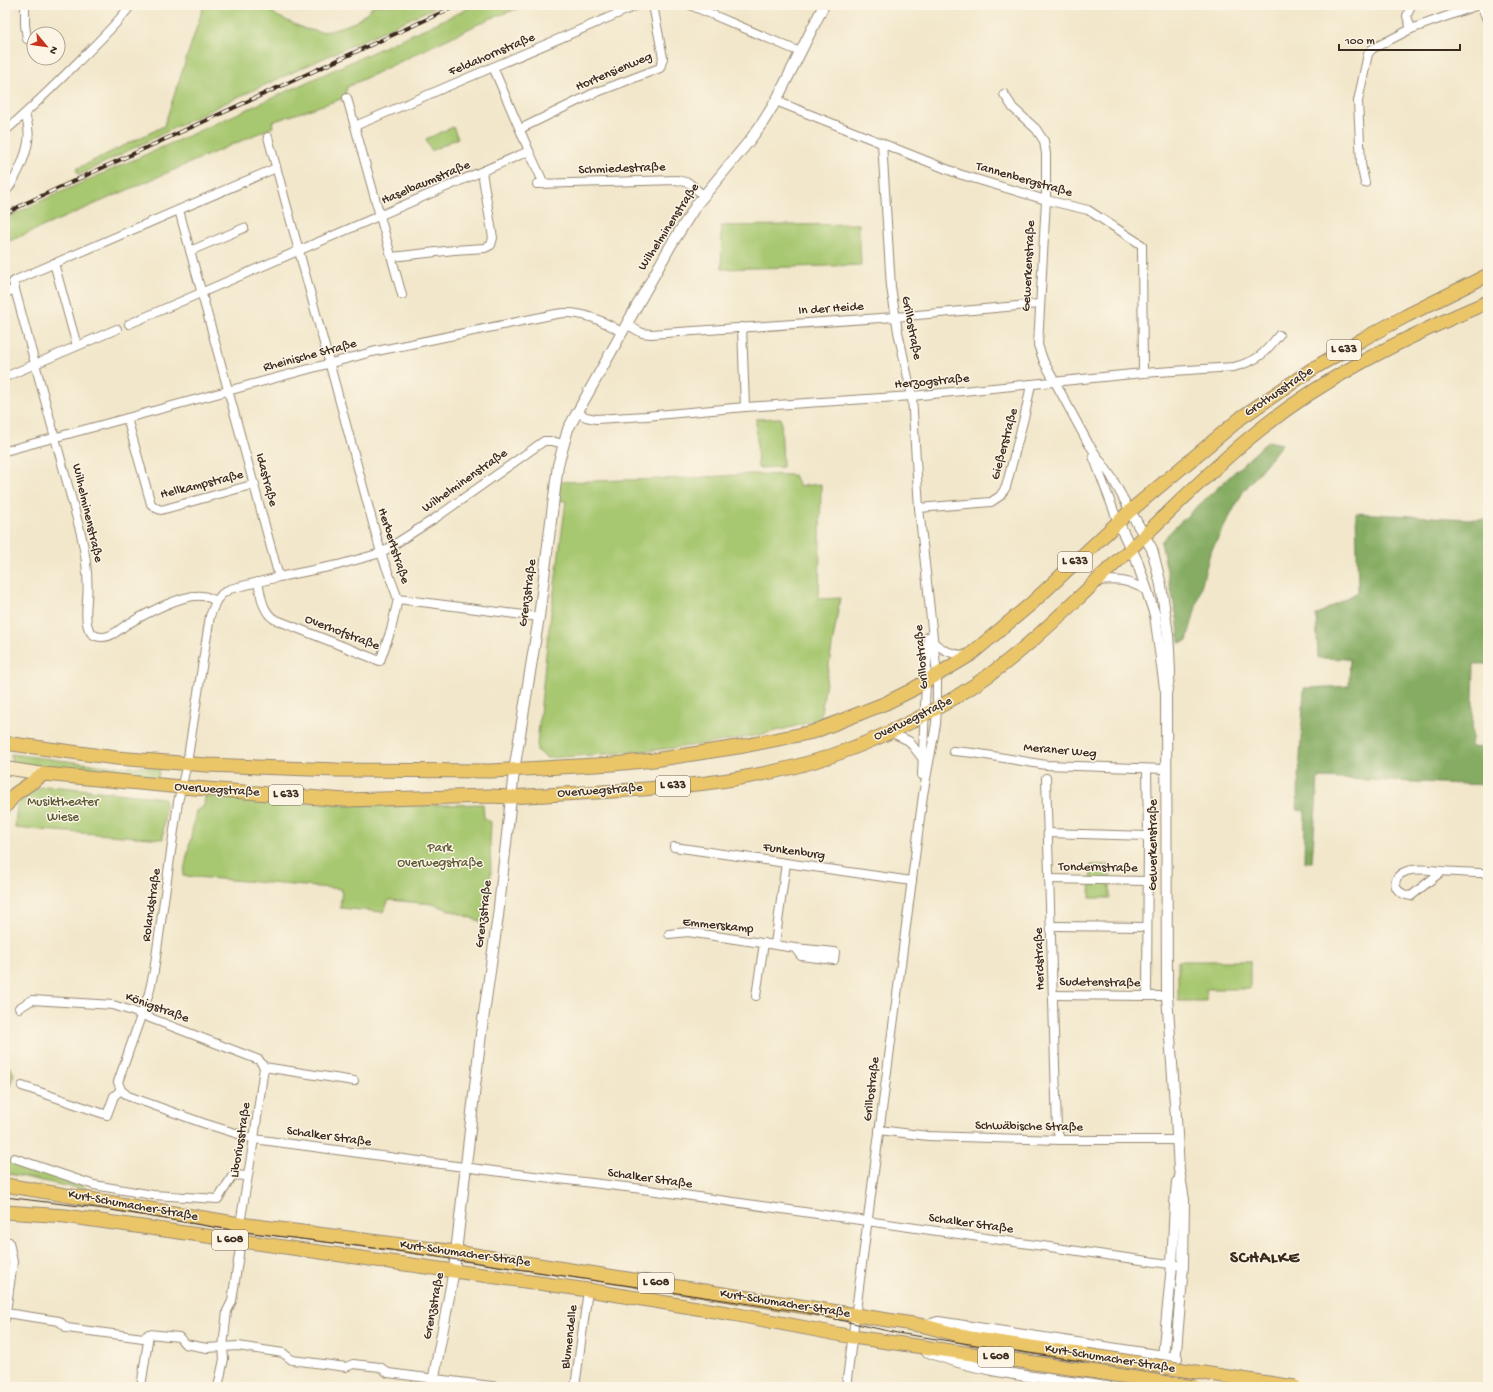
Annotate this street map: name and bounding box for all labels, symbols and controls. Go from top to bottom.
north arrow [26,26,66,66]
scale bar [1339,26,1460,52]
street label: Feldahornstraße [446,30,538,80]
text: 100 m [1344,35,1375,49]
text: N [46,44,60,56]
street label: Hortensienweg [573,49,655,95]
street label: Haselbaumstraße [379,157,473,208]
street label: Tannenbergstraße [973,159,1074,201]
street label: Schmiedestraße [578,160,666,178]
street label: Wilhelminenstraße [635,180,703,273]
street label: Gewerkenstraße [1019,220,1039,312]
street label: Grillostraße [897,295,925,361]
street label: In der Heide [798,299,865,319]
street label: Rheinische Straße [262,336,359,376]
road number: L 633 [1327,340,1361,360]
street label: Grothusstraße [1242,363,1316,420]
street label: Herzogstraße [894,371,970,393]
street label: Gießerstraße [988,406,1022,481]
street label: Wilhelminenstraße [419,446,511,516]
street label: Idastraße [252,452,280,509]
street label: Wilhelminenstraße [68,462,106,564]
street label: Hellkampstraße [159,467,245,503]
street label: Herbertstraße [374,506,412,586]
road number: L 633 [1058,552,1092,572]
street label: Grenzstraße [516,558,540,628]
street label: Overhofstraße [302,612,382,654]
street label: Grillostraße [912,624,932,690]
street label: Overwegstraße [871,693,955,744]
street label: Meraner Weg [1023,740,1097,762]
road number: L 633 [656,776,690,796]
street label: Overwegstraße [174,780,260,800]
street label: Overwegstraße [557,781,643,801]
road number: L 633 [269,785,303,805]
park label: Musiktheater Wiese [27,795,100,825]
street label: Gewerkenstraße [1146,799,1161,891]
street label: Funkenburg [761,840,826,864]
park label: Park Overwegstraße [397,841,483,871]
street label: Tondernstraße [1057,860,1138,876]
street label: Rolandstraße [139,867,165,943]
street label: Grenzstraße [472,879,496,949]
street label: Emmerskamp [682,915,755,937]
street label: Herdstraße [1031,927,1049,991]
street label: Sudetenstraße [1059,975,1141,991]
street label: Königstraße [123,990,191,1027]
street label: Grillostraße [861,1056,883,1122]
street label: Liboriusstraße [228,1101,254,1179]
street label: Schwäbische Straße [975,1119,1083,1135]
street label: Schalker Straße [286,1124,373,1150]
street label: Schalker Straße [607,1166,694,1192]
street label: Kurt-Schumacher-Straße [67,1187,199,1225]
street label: Schalker Straße [928,1211,1015,1237]
road number: L 608 [212,1230,248,1250]
street label: Kurt-Schumacher-Straße [399,1237,532,1271]
district label: SCHALKE [1230,1249,1300,1269]
street label: Grenzstraße [420,1271,448,1341]
road number: L 608 [638,1273,674,1293]
street label: Kurt-Schumacher-Straße [719,1286,852,1322]
street label: Blumendelle [559,1304,581,1371]
street label: Kurt-Schumacher-Straße [1044,1341,1177,1377]
road number: L 608 [978,1347,1014,1367]

